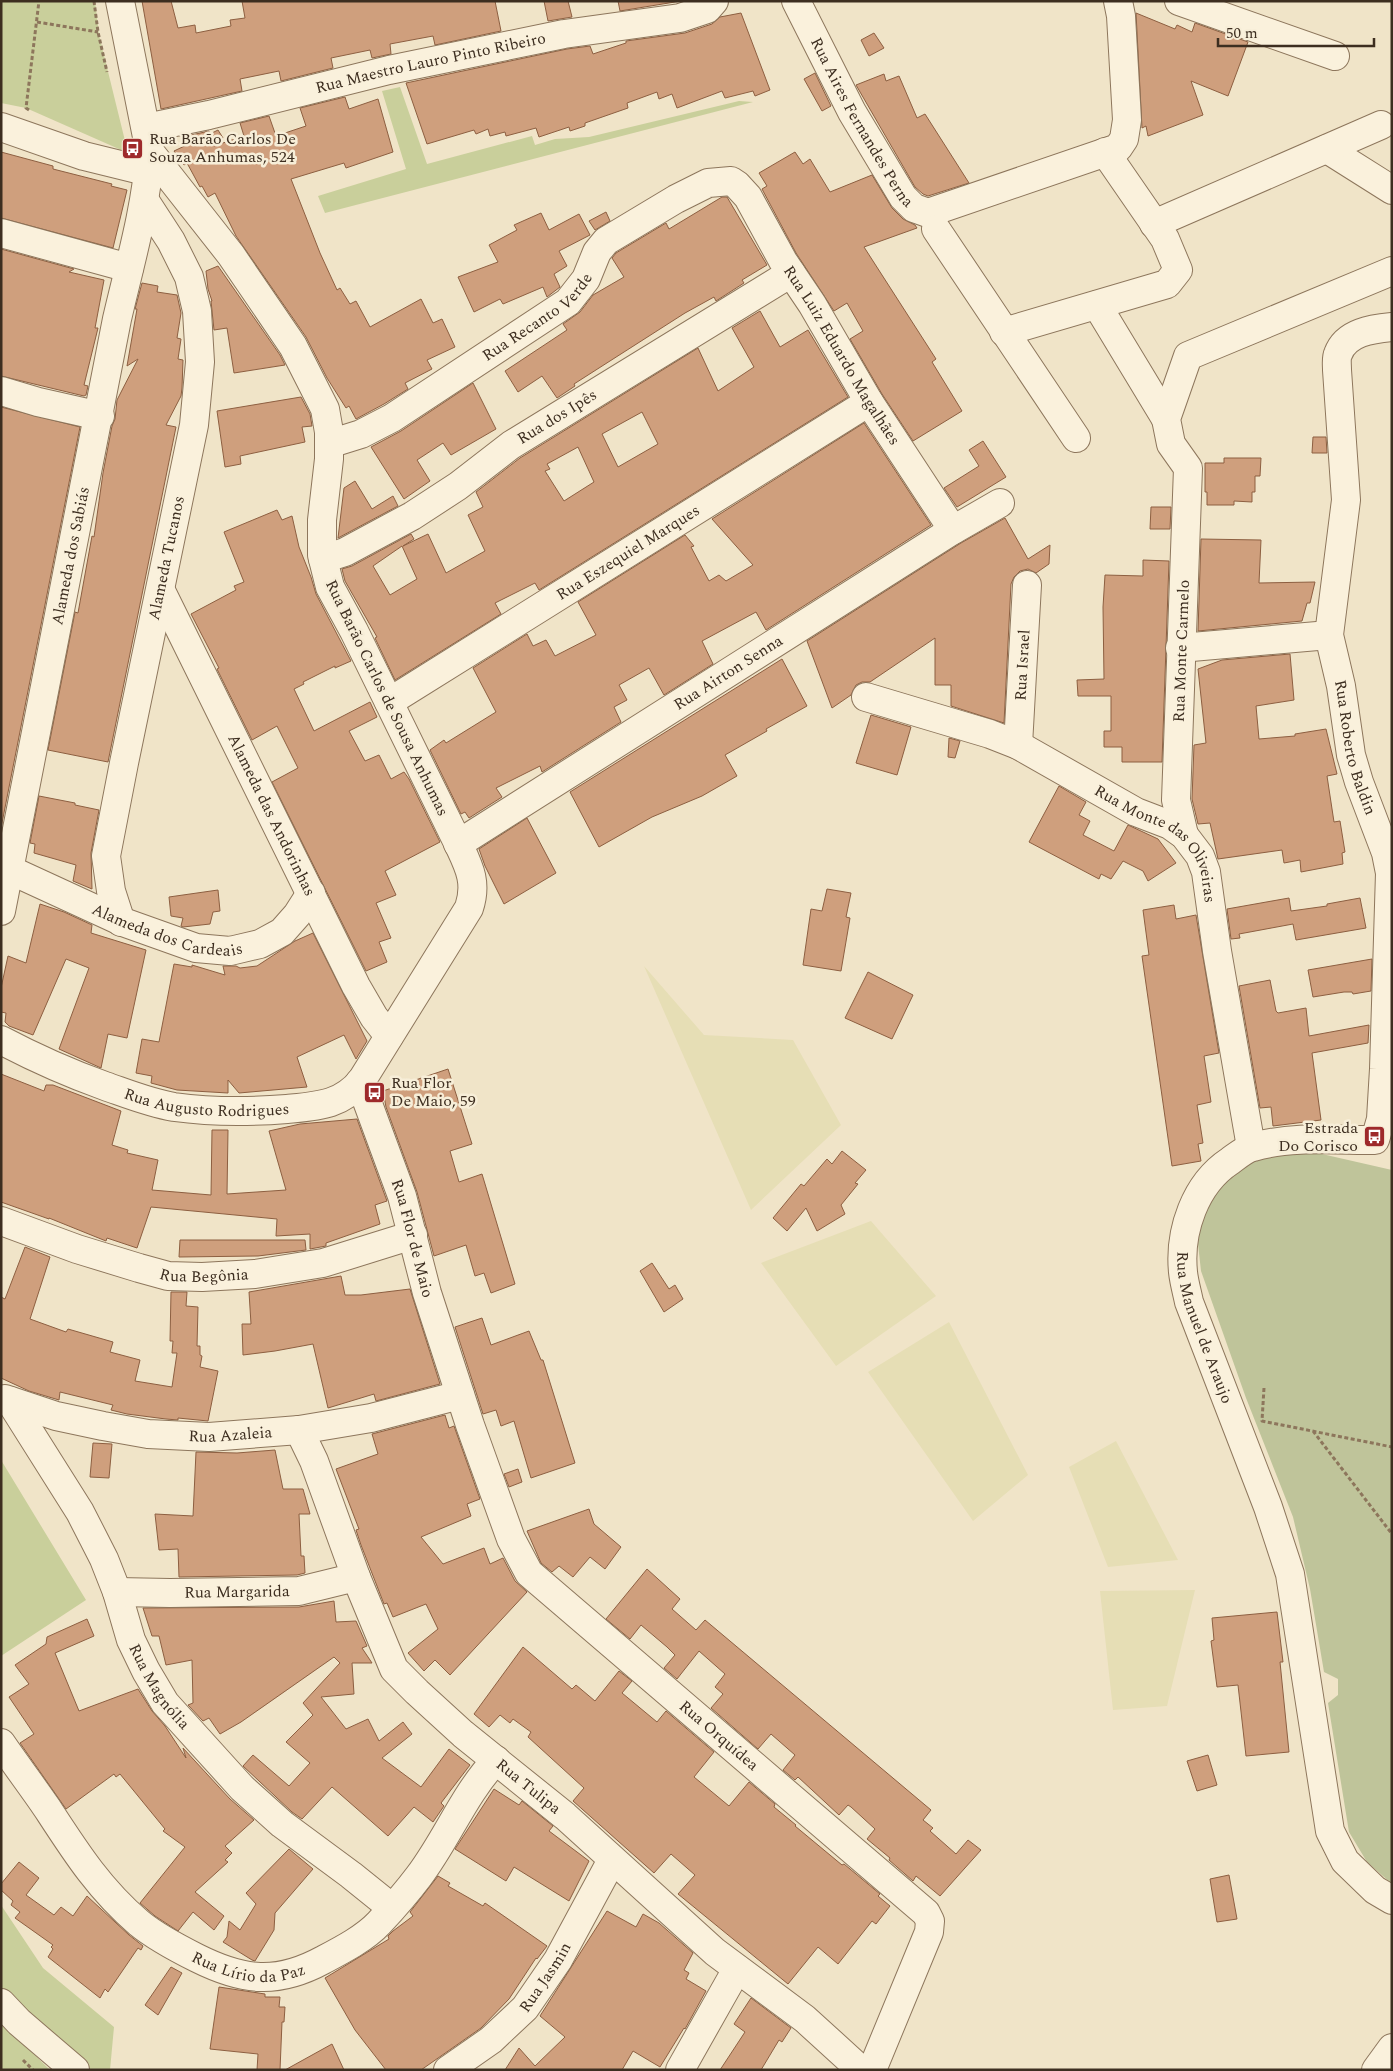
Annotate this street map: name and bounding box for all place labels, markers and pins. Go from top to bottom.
place label: Rua Barão Carlos De Souza Anhumas, 524 [149,127,296,169]
bus stop icon: Rua Barão Carlos De Souza Anhumas, 524 [121,136,145,160]
place label: Rua Flor De Maio, 59 [391,1071,476,1113]
bus stop icon: Rua Flor De Maio, 59 [363,1080,387,1104]
place label: Estrada Do Corisco [1278,1116,1358,1158]
bus stop icon: Estrada Do Corisco [1362,1125,1386,1149]

